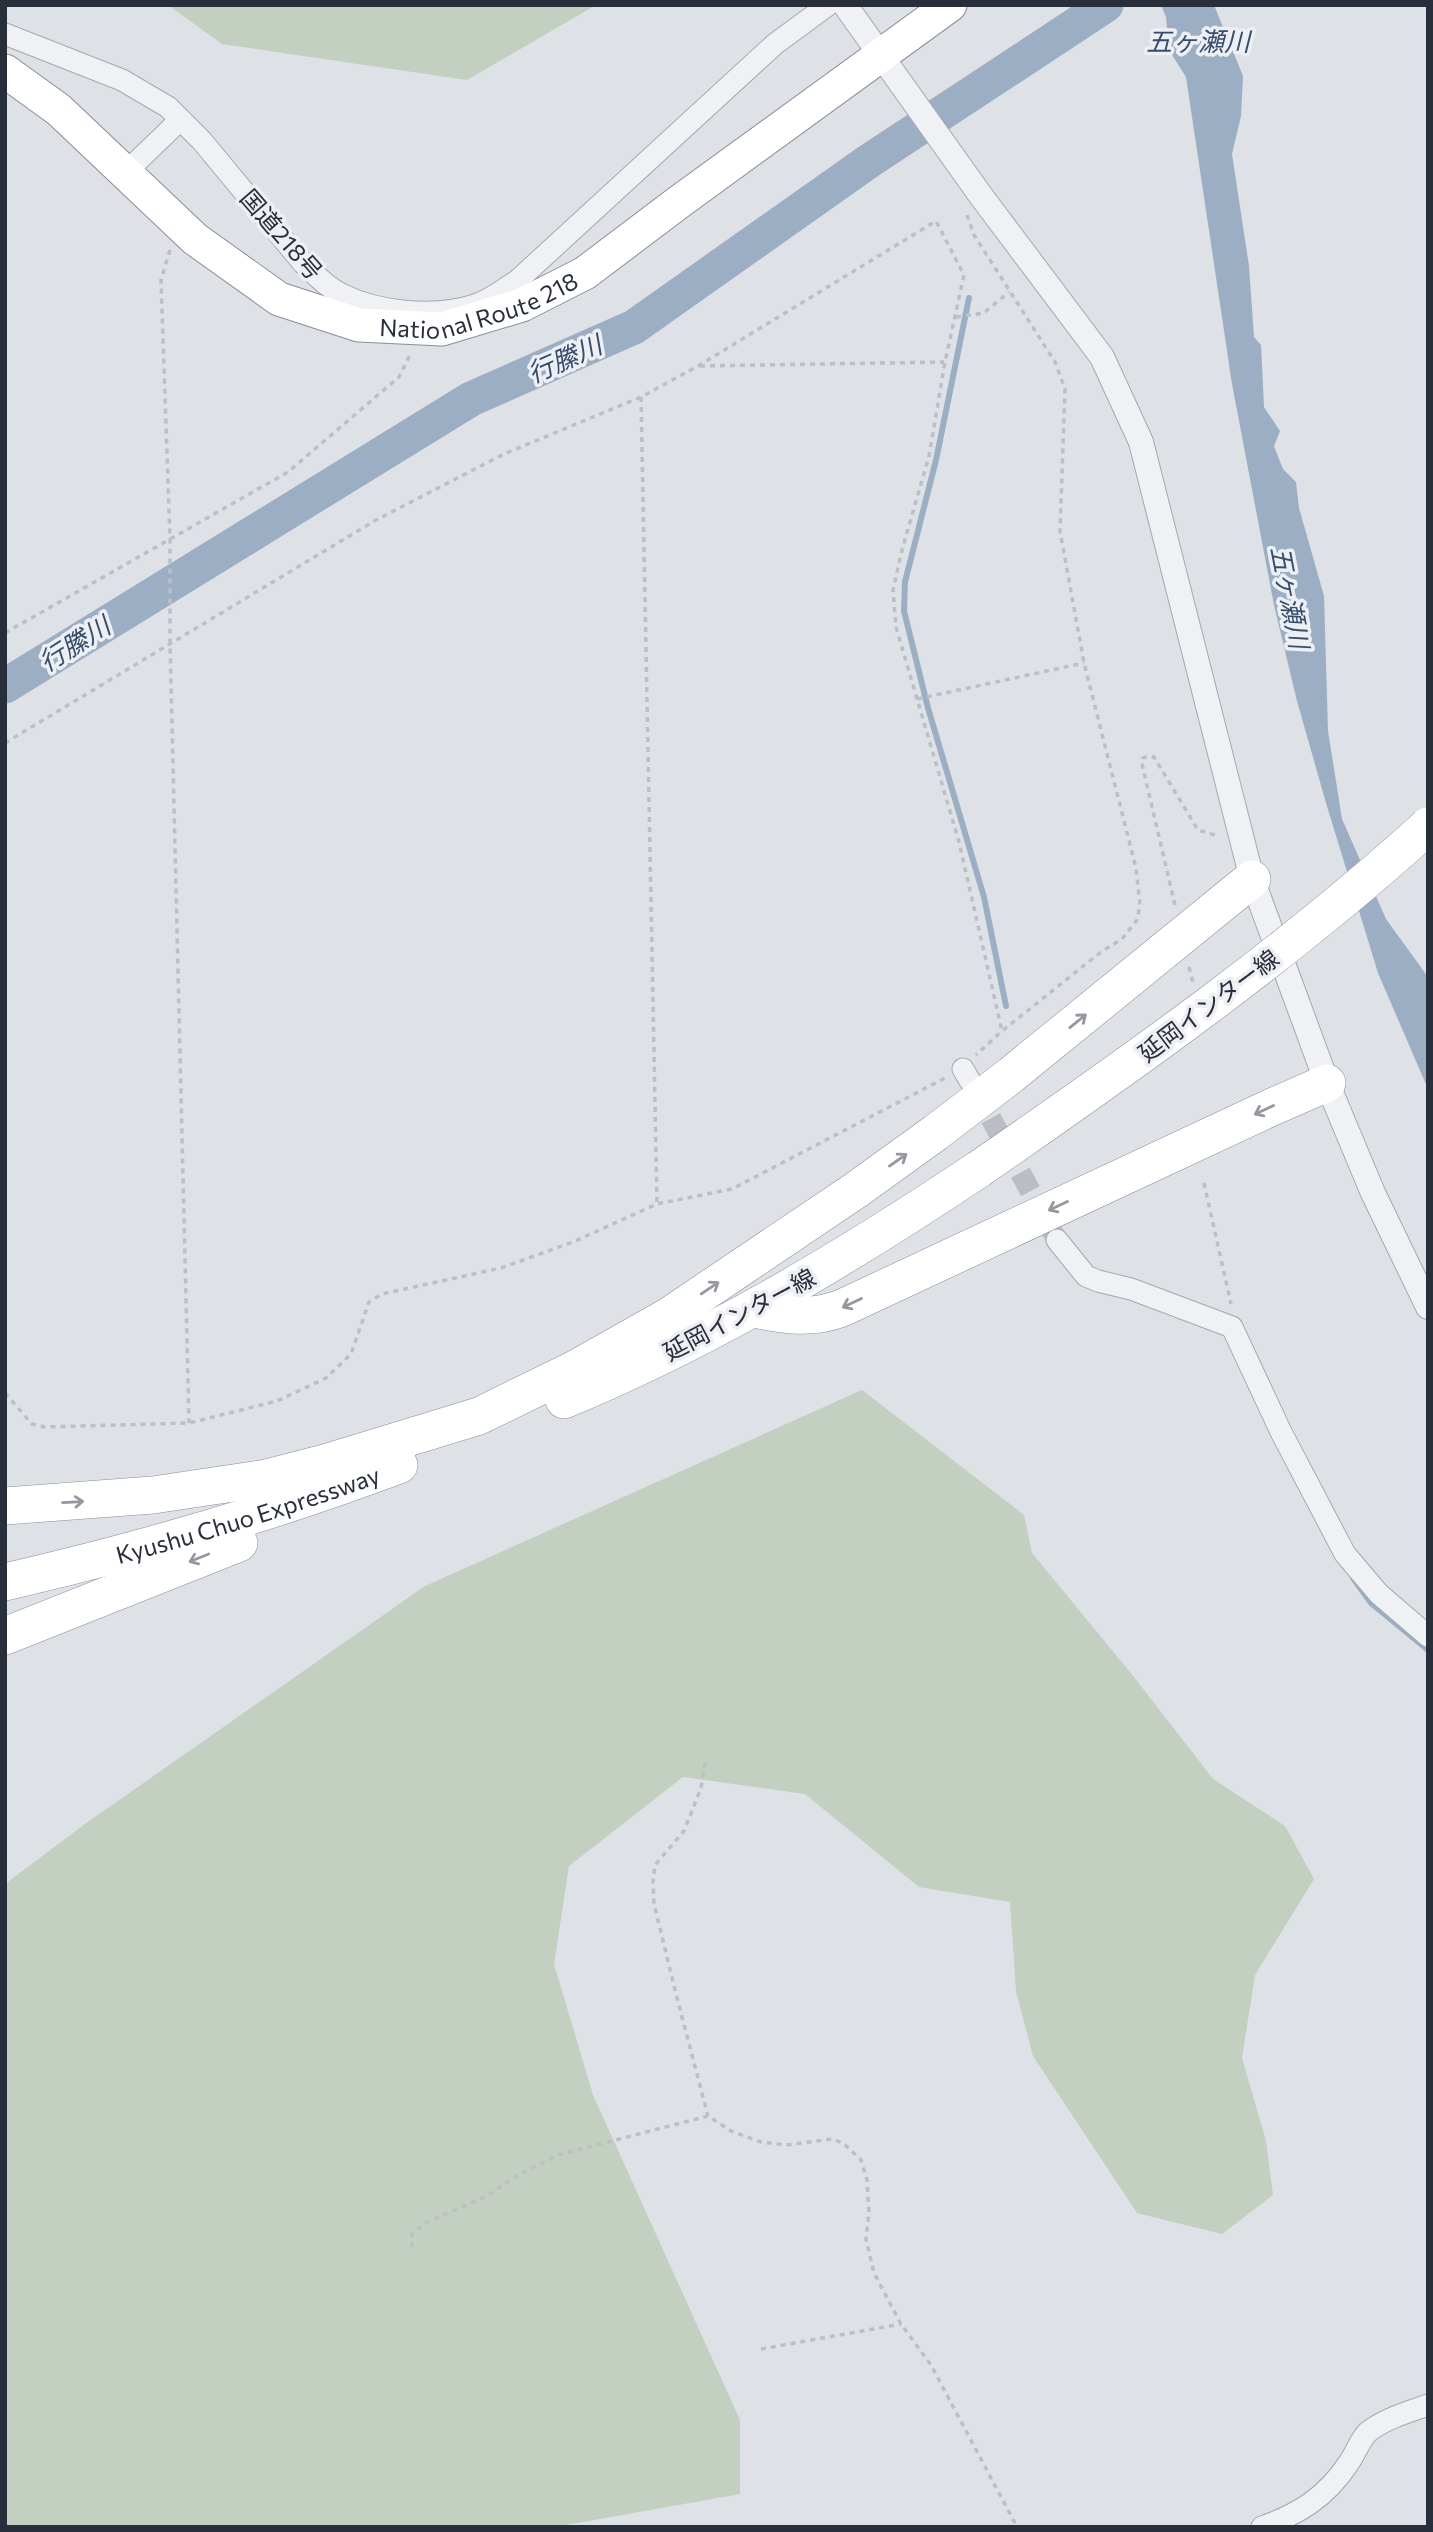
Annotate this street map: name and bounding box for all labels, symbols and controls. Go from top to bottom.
water label: 五ヶ瀬川 [1146,25,1253,56]
street label: 国道218号 [235,183,329,285]
street label: National Route 218 [379,265,582,343]
water label: 行縢川 [522,327,609,388]
water label: 五ヶ瀬川 [1266,543,1317,654]
water label: 行縢川 [33,608,118,677]
street label: 延岡インター線 [1132,943,1284,1067]
one-way arrow [1068,1013,1086,1029]
one-way arrow [1254,1104,1275,1117]
one-way arrow [888,1153,907,1167]
one-way arrow [1048,1200,1069,1213]
street label: 延岡インター線 [658,1262,820,1366]
one-way arrow [700,1281,719,1295]
one-way arrow [842,1297,863,1310]
street label: Kyushu Chuo Expressway [113,1459,383,1569]
one-way arrow [62,1496,85,1509]
one-way arrow [189,1553,211,1566]

